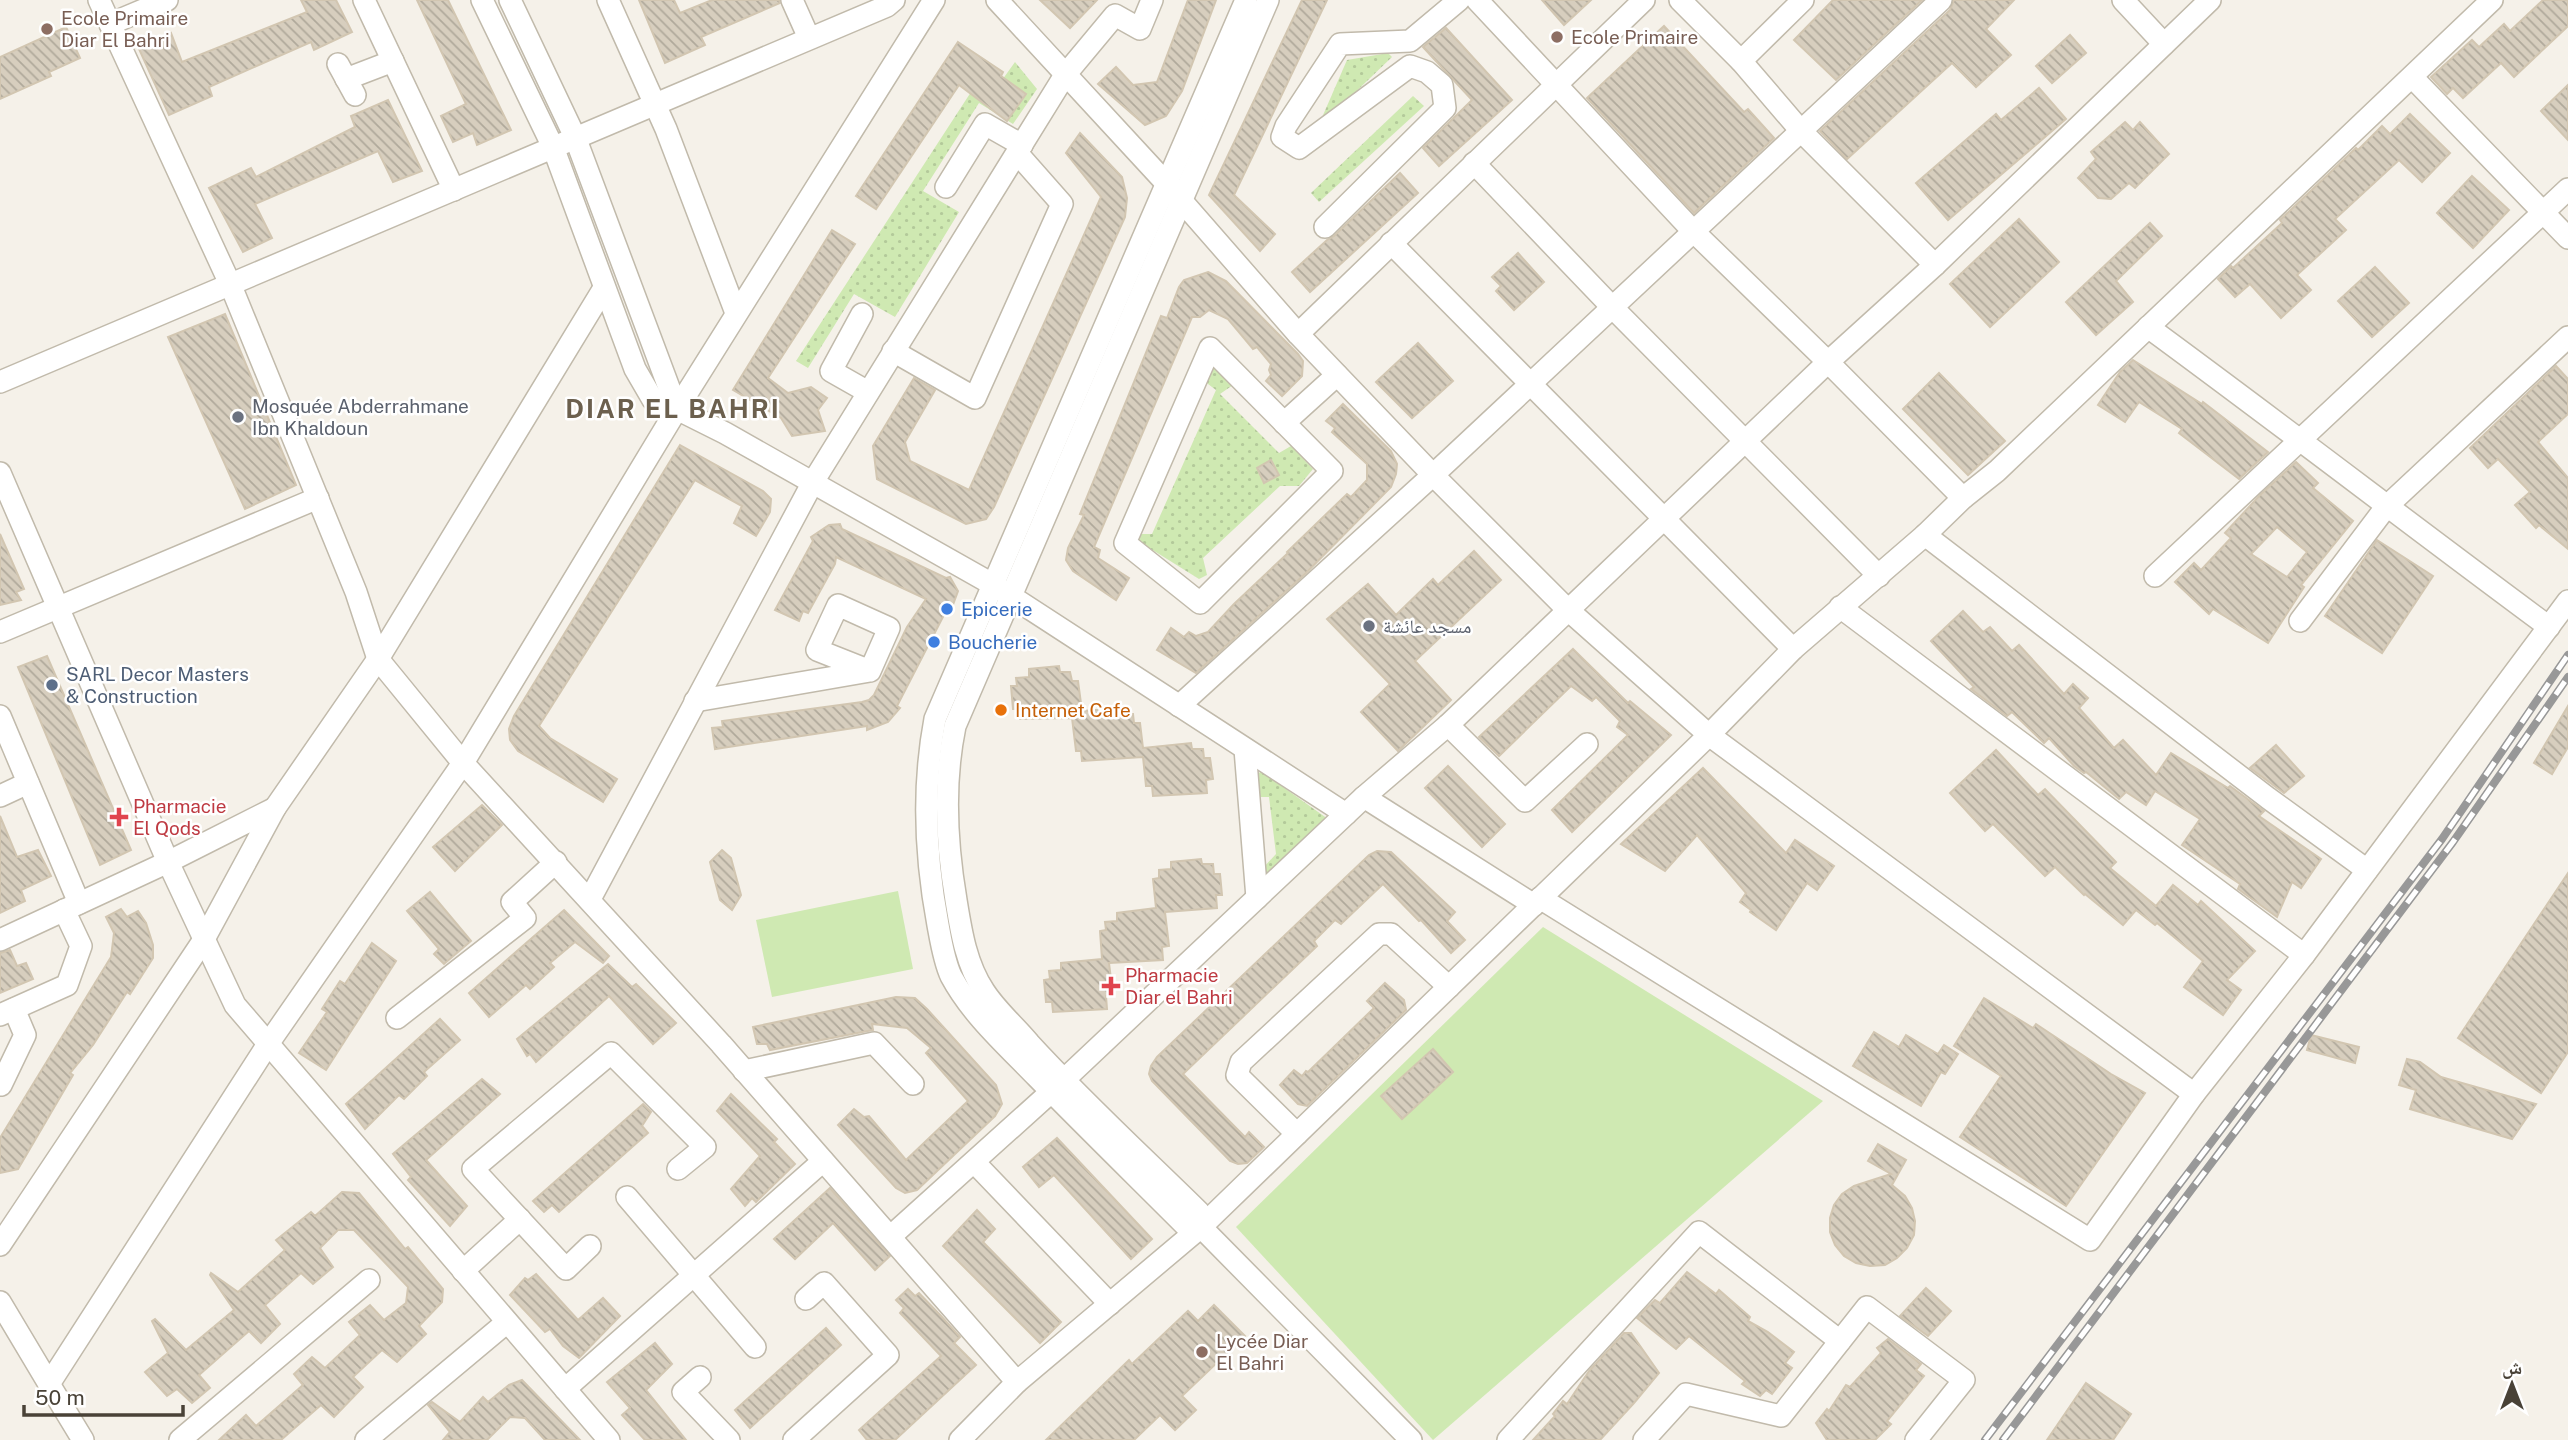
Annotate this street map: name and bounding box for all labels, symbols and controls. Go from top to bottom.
place label: Ecole Primaire Diar El Bahri [61,7,188,51]
marker: Ecole Primaire Diar El Bahri [39,21,55,37]
place label: Ecole Primaire [1571,26,1698,48]
marker: Ecole Primaire [1549,29,1565,45]
district label: DIAR EL BAHRI [565,393,781,424]
place label: Mosquée Abderrahmane Ibn Khaldoun [252,395,469,439]
marker: Mosquée Abderrahmane Ibn Khaldoun [230,409,246,425]
place label: Epicerie [961,598,1032,620]
marker: Epicerie [939,601,955,617]
place label: مسجد عائشة [1383,615,1471,637]
marker: مسجد عائشة [1361,618,1377,634]
place label: Boucherie [948,631,1037,653]
marker: Boucherie [926,634,942,650]
place label: SARL Decor Masters & Construction [66,663,249,707]
marker: SARL Decor Masters & Construction [44,677,60,693]
place label: Internet Cafe [1015,699,1131,721]
marker: Internet Cafe [993,702,1009,718]
place label: Pharmacie El Qods [133,795,227,839]
marker: Pharmacie El Qods [111,809,127,825]
place label: Pharmacie Diar el Bahri [1125,964,1233,1008]
marker: Pharmacie Diar el Bahri [1103,978,1119,994]
place label: Lycée Diar El Bahri [1216,1330,1308,1374]
marker: Lycée Diar El Bahri [1194,1344,1210,1360]
north arrow [2477,1349,2547,1419]
text: ش [2502,1356,2522,1379]
scale bar [24,1374,184,1418]
text: 50 m [35,1385,85,1410]

